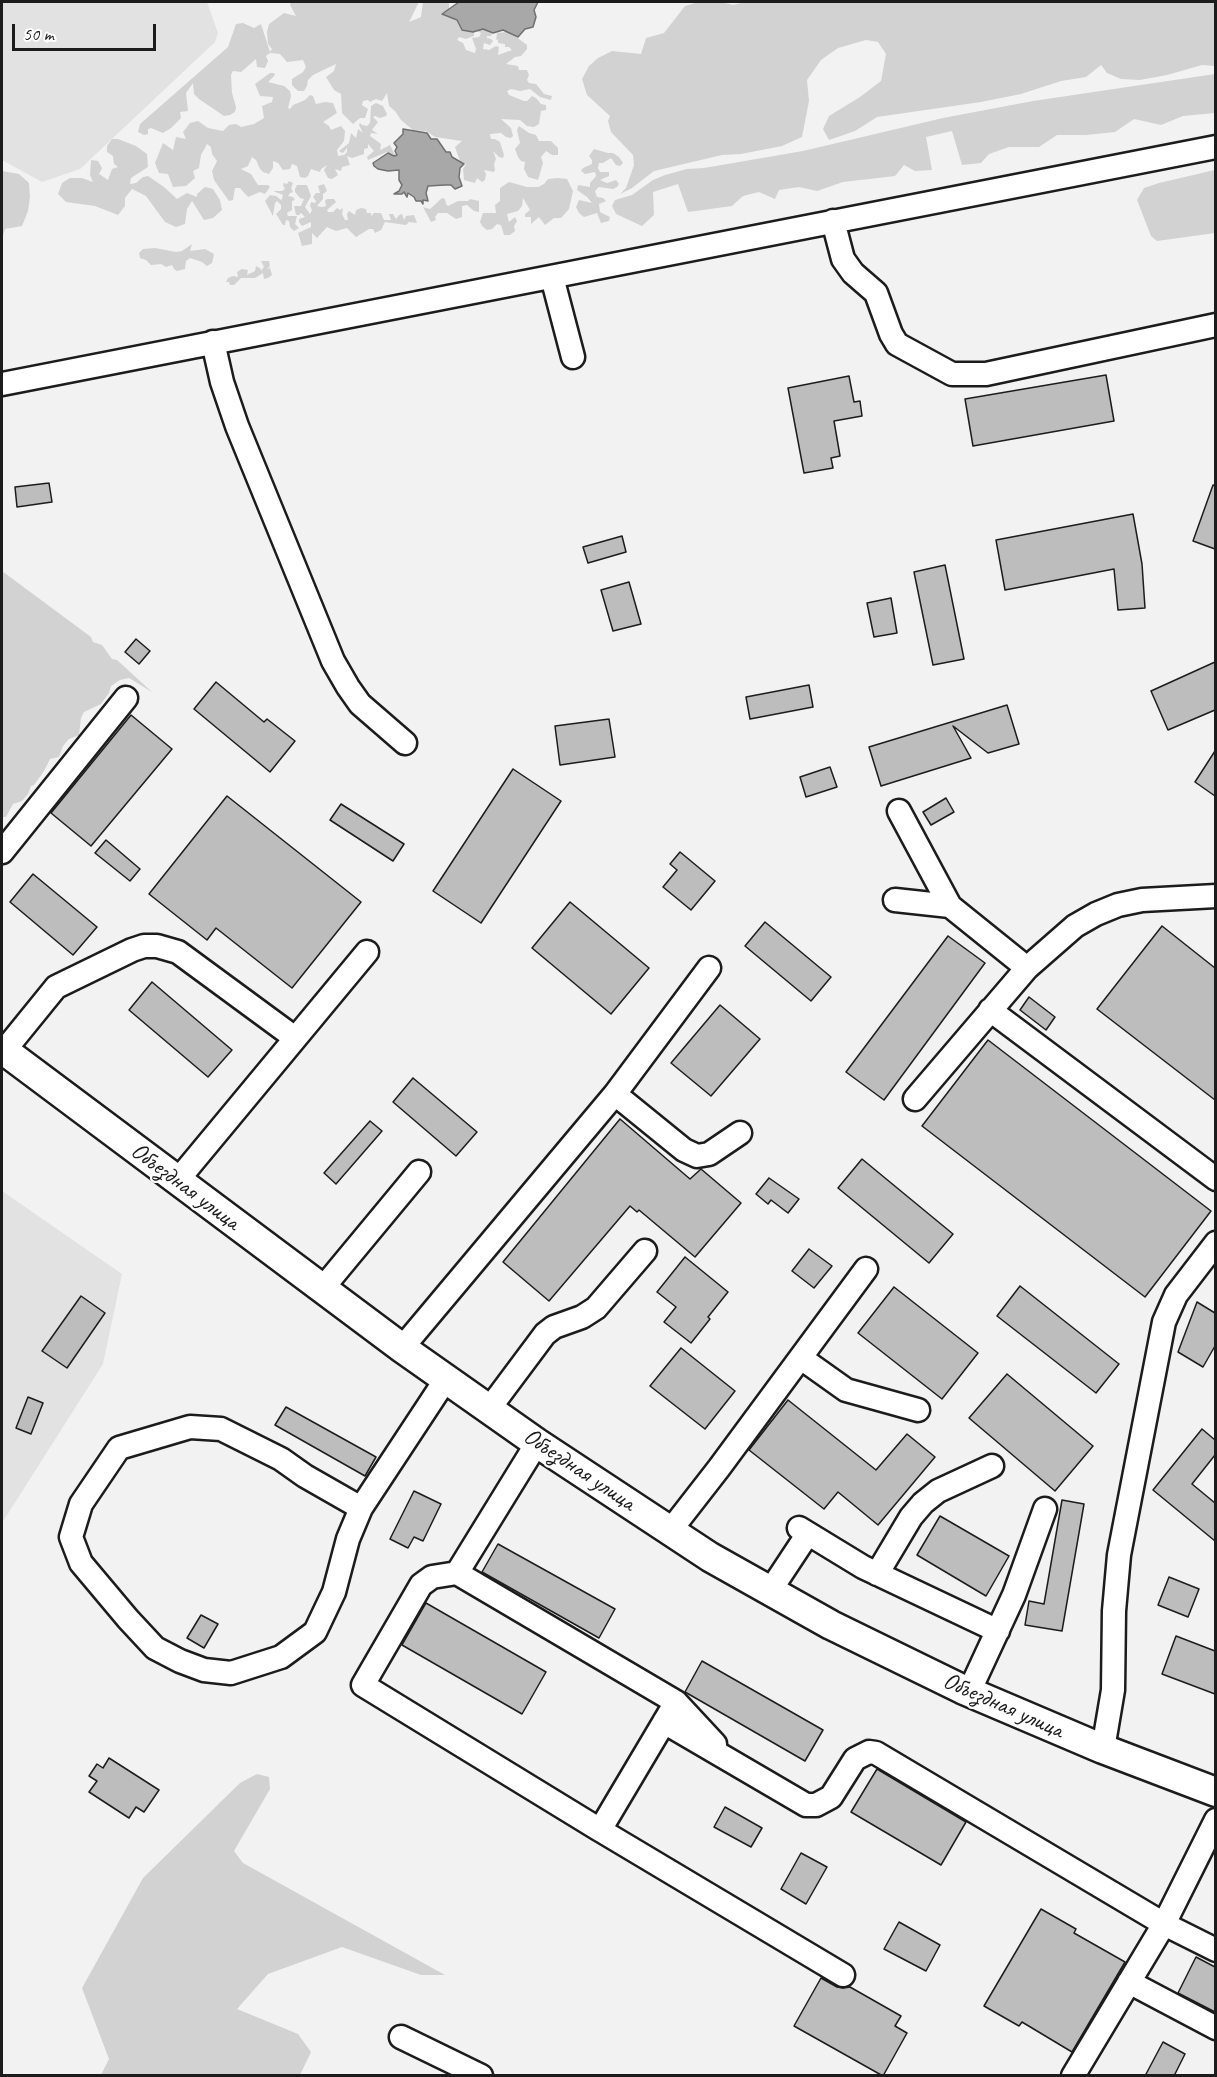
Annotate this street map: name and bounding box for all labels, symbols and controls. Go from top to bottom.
scale bar [15,12,159,50]
text: 50 m [23,23,54,45]
street label: Объездная улица [125,1137,245,1237]
street label: Объездная улица [518,1422,640,1518]
street label: Объездная улица [938,1667,1068,1745]

